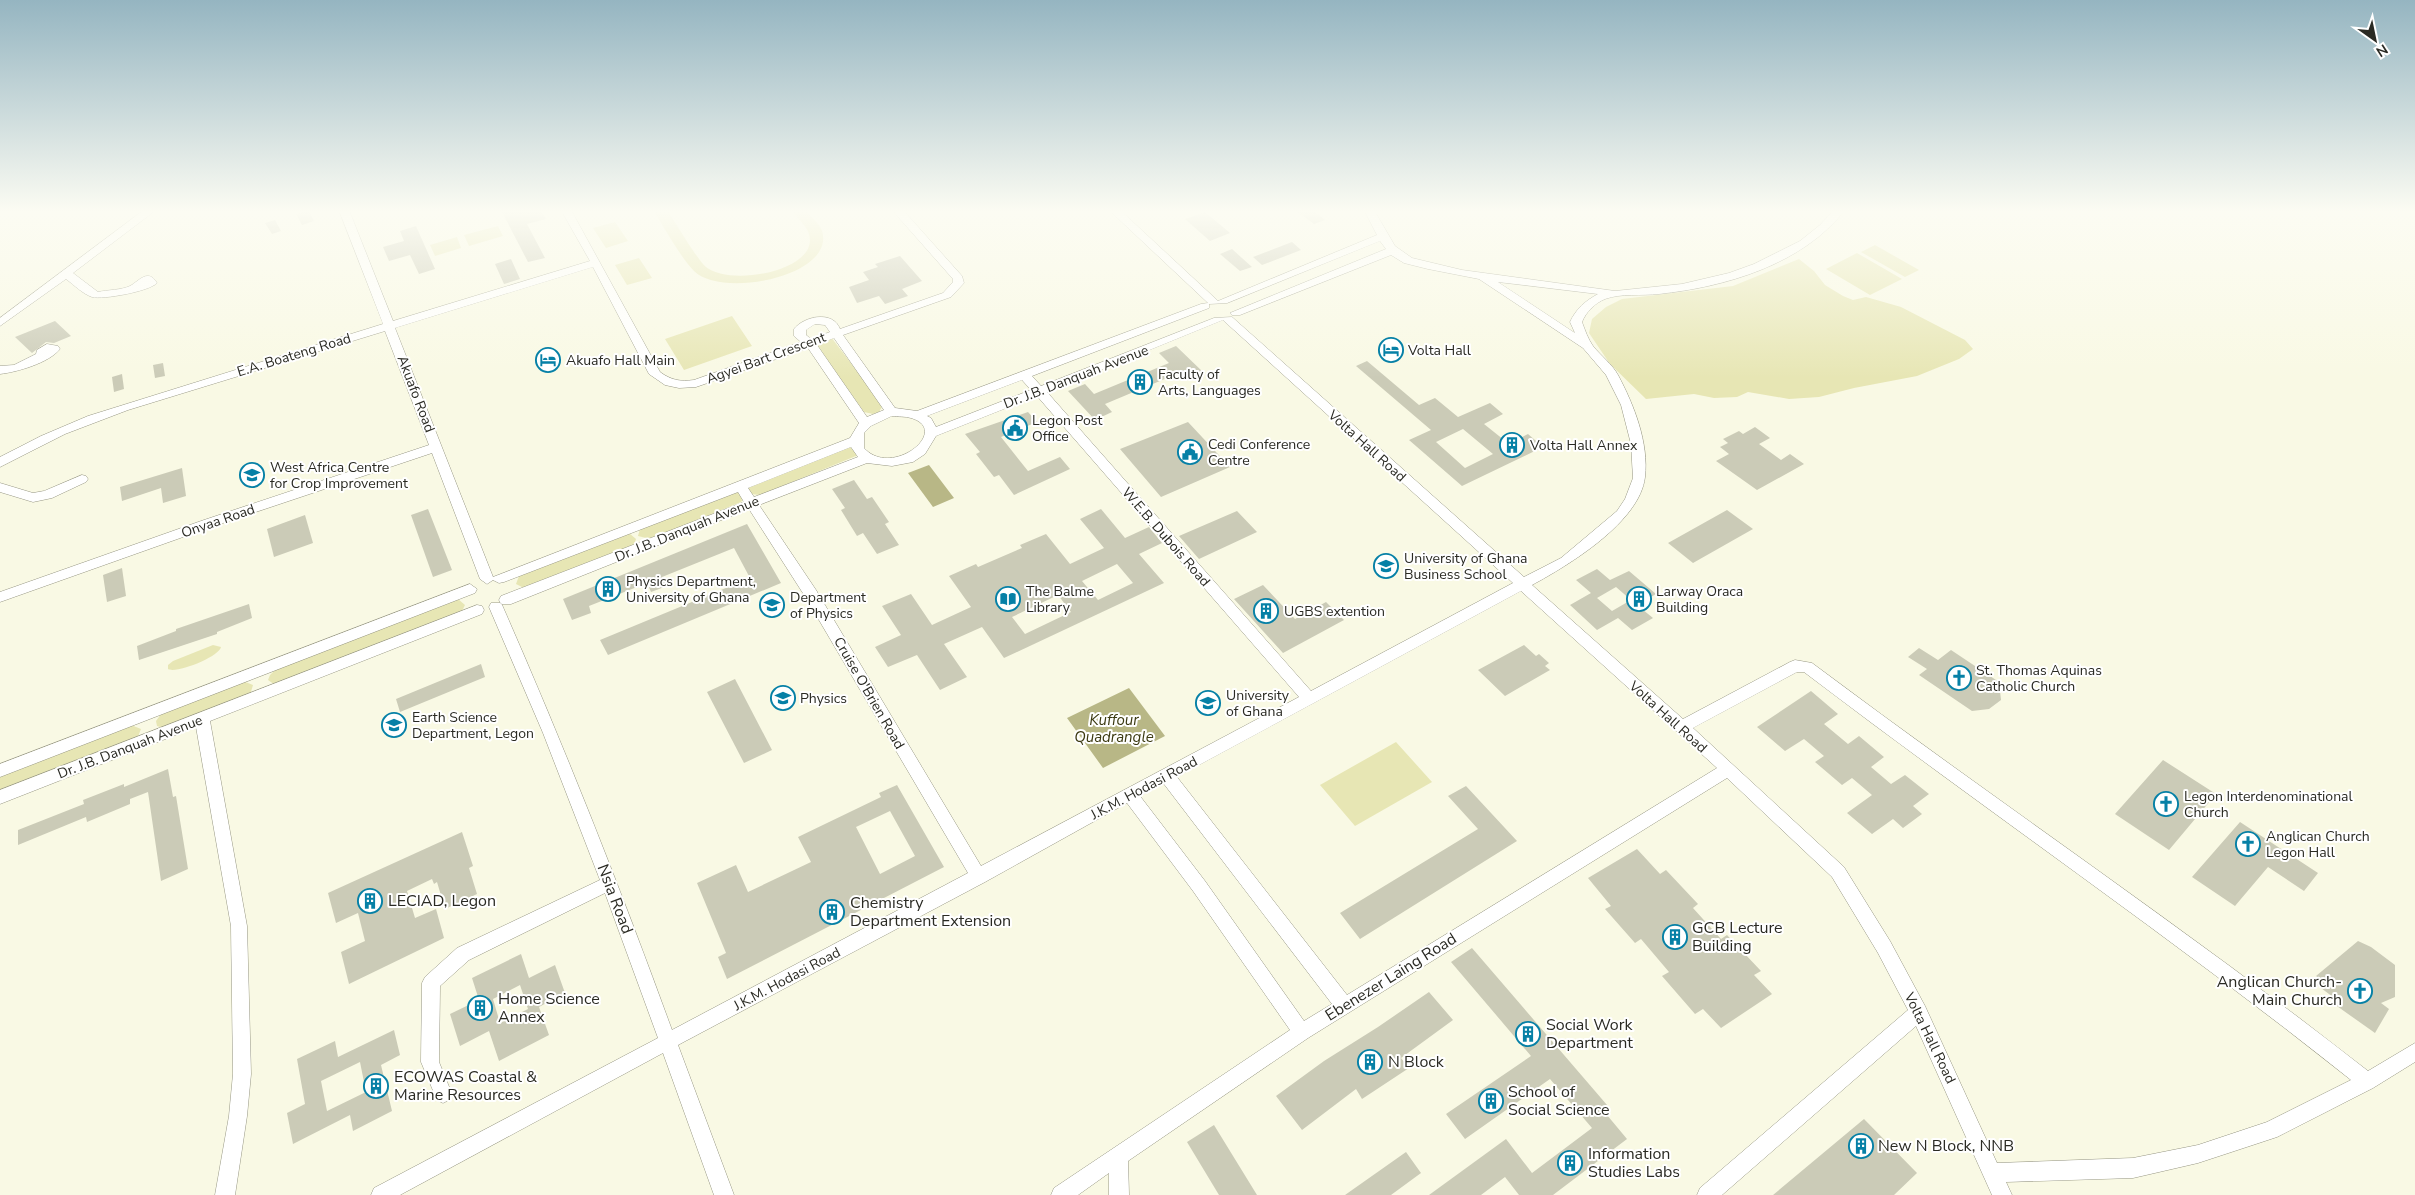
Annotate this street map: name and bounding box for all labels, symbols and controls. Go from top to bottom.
north arrow [2350,15,2400,65]
text: N [2372,40,2391,61]
street label: Agyei Bart Crescent [704,328,828,388]
street label: E.A. Boateng Road [235,329,353,381]
hotel icon: Volta Hall [1378,337,1404,363]
street label: Dr. J.B. Danquah Avenue [1001,341,1151,413]
place label: Volta Hall [1407,341,1472,360]
hotel icon: Akuafo Hall Main [535,347,561,373]
place label: Akuafo Hall Main [566,351,675,370]
street label: Akuafo Road [393,353,439,435]
place label: Faculty of Arts, Languages [1158,365,1261,400]
building icon: Faculty of Arts, Languages [1127,369,1153,395]
street label: Volta Hall Road [1323,405,1410,486]
place label: Legon Post Office [1032,411,1103,446]
public building icon: Legon Post Office [1002,415,1028,441]
building icon: Volta Hall Annex [1499,432,1525,458]
place label: Cedi Conference Centre [1208,435,1310,470]
place label: Volta Hall Annex [1529,436,1638,455]
public building icon: Cedi Conference Centre [1177,439,1203,465]
place label: West Africa Centre for Crop Improvement [270,458,408,493]
school or university icon: West Africa Centre for Crop Improvement [239,462,265,488]
street label: W.E.B. Dubois Road [1118,483,1214,591]
street label: Dr. J.B. Danquah Avenue [612,491,762,567]
street label: Onyaa Road [179,500,257,542]
place label: University of Ghana Business School [1404,549,1528,584]
school or university icon: University of Ghana Business School [1373,553,1399,579]
place label: Physics Department, University of Ghana [626,572,756,607]
building icon: Physics Department, University of Ghana [595,576,621,602]
place label: The Balme Library [1026,582,1094,617]
place label: Larway Oraca Building [1656,582,1743,617]
library icon: The Balme Library [995,586,1021,612]
building icon: Larway Oraca Building [1626,586,1652,612]
place label: Department of Physics [790,588,866,623]
school or university icon: Department of Physics [759,592,785,618]
building icon: UGBS extention [1253,598,1279,624]
place label: UGBS extention [1284,602,1385,621]
street label: Cruise O'Brien Road [829,633,909,753]
place label: St. Thomas Aquinas Catholic Church [1976,661,2102,696]
church icon: St. Thomas Aquinas Catholic Church [1946,665,1972,691]
street label: Volta Hall Road [1624,676,1711,757]
school or university icon: Physics [770,685,796,711]
place label: University of Ghana [1226,686,1290,721]
place label: Physics [800,689,847,708]
school or university icon: University of Ghana [1195,690,1221,716]
place label: Earth Science Department, Legon [412,708,534,743]
water label: Kuffour Quadrangle [1074,710,1154,747]
street label: Dr. J.B. Danquah Avenue [55,711,205,783]
school or university icon: Earth Science Department, Legon [381,712,407,738]
street label: J.K.M. Hodasi Road [1086,752,1201,825]
place label: Legon Interdenominational Church [2184,787,2354,822]
church icon: Legon Interdenominational Church [2153,791,2179,817]
place label: Anglican Church Legon Hall [2266,827,2370,862]
church icon: Anglican Church Legon Hall [2235,831,2261,857]
street label: Nsia Road [592,861,638,937]
building icon: LECIAD, Legon [357,888,383,914]
place label: LECIAD, Legon [388,890,496,912]
place label: Chemistry Department Extension [850,892,1011,932]
building icon: Chemistry Department Extension [819,899,845,925]
place label: GCB Lecture Building [1692,917,1783,957]
building icon: GCB Lecture Building [1662,924,1688,950]
street label: Ebenezer Laing Road [1321,928,1461,1026]
street label: J.K.M. Hodasi Road [729,943,844,1016]
place label: Anglican Church- Main Church [2217,971,2342,1011]
church icon: Anglican Church- Main Church [2347,978,2373,1004]
place label: Home Science Annex [498,988,600,1028]
street label: Volta Hall Road [1899,988,1960,1087]
building icon: Home Science Annex [467,995,493,1021]
place label: Social Work Department [1546,1014,1633,1054]
building icon: Social Work Department [1515,1021,1541,1047]
building icon: N Block [1357,1049,1383,1075]
place label: N Block [1388,1051,1445,1073]
place label: ECOWAS Coastal & Marine Resources [394,1066,537,1106]
building icon: ECOWAS Coastal & Marine Resources [363,1073,389,1099]
place label: School of Social Science [1508,1081,1610,1121]
building icon: School of Social Science [1478,1088,1504,1114]
building icon: New N Block, NNB [1848,1133,1874,1159]
place label: New N Block, NNB [1878,1135,2014,1157]
place label: Information Studies Labs [1588,1143,1680,1183]
building icon: Information Studies Labs [1557,1150,1583,1176]

